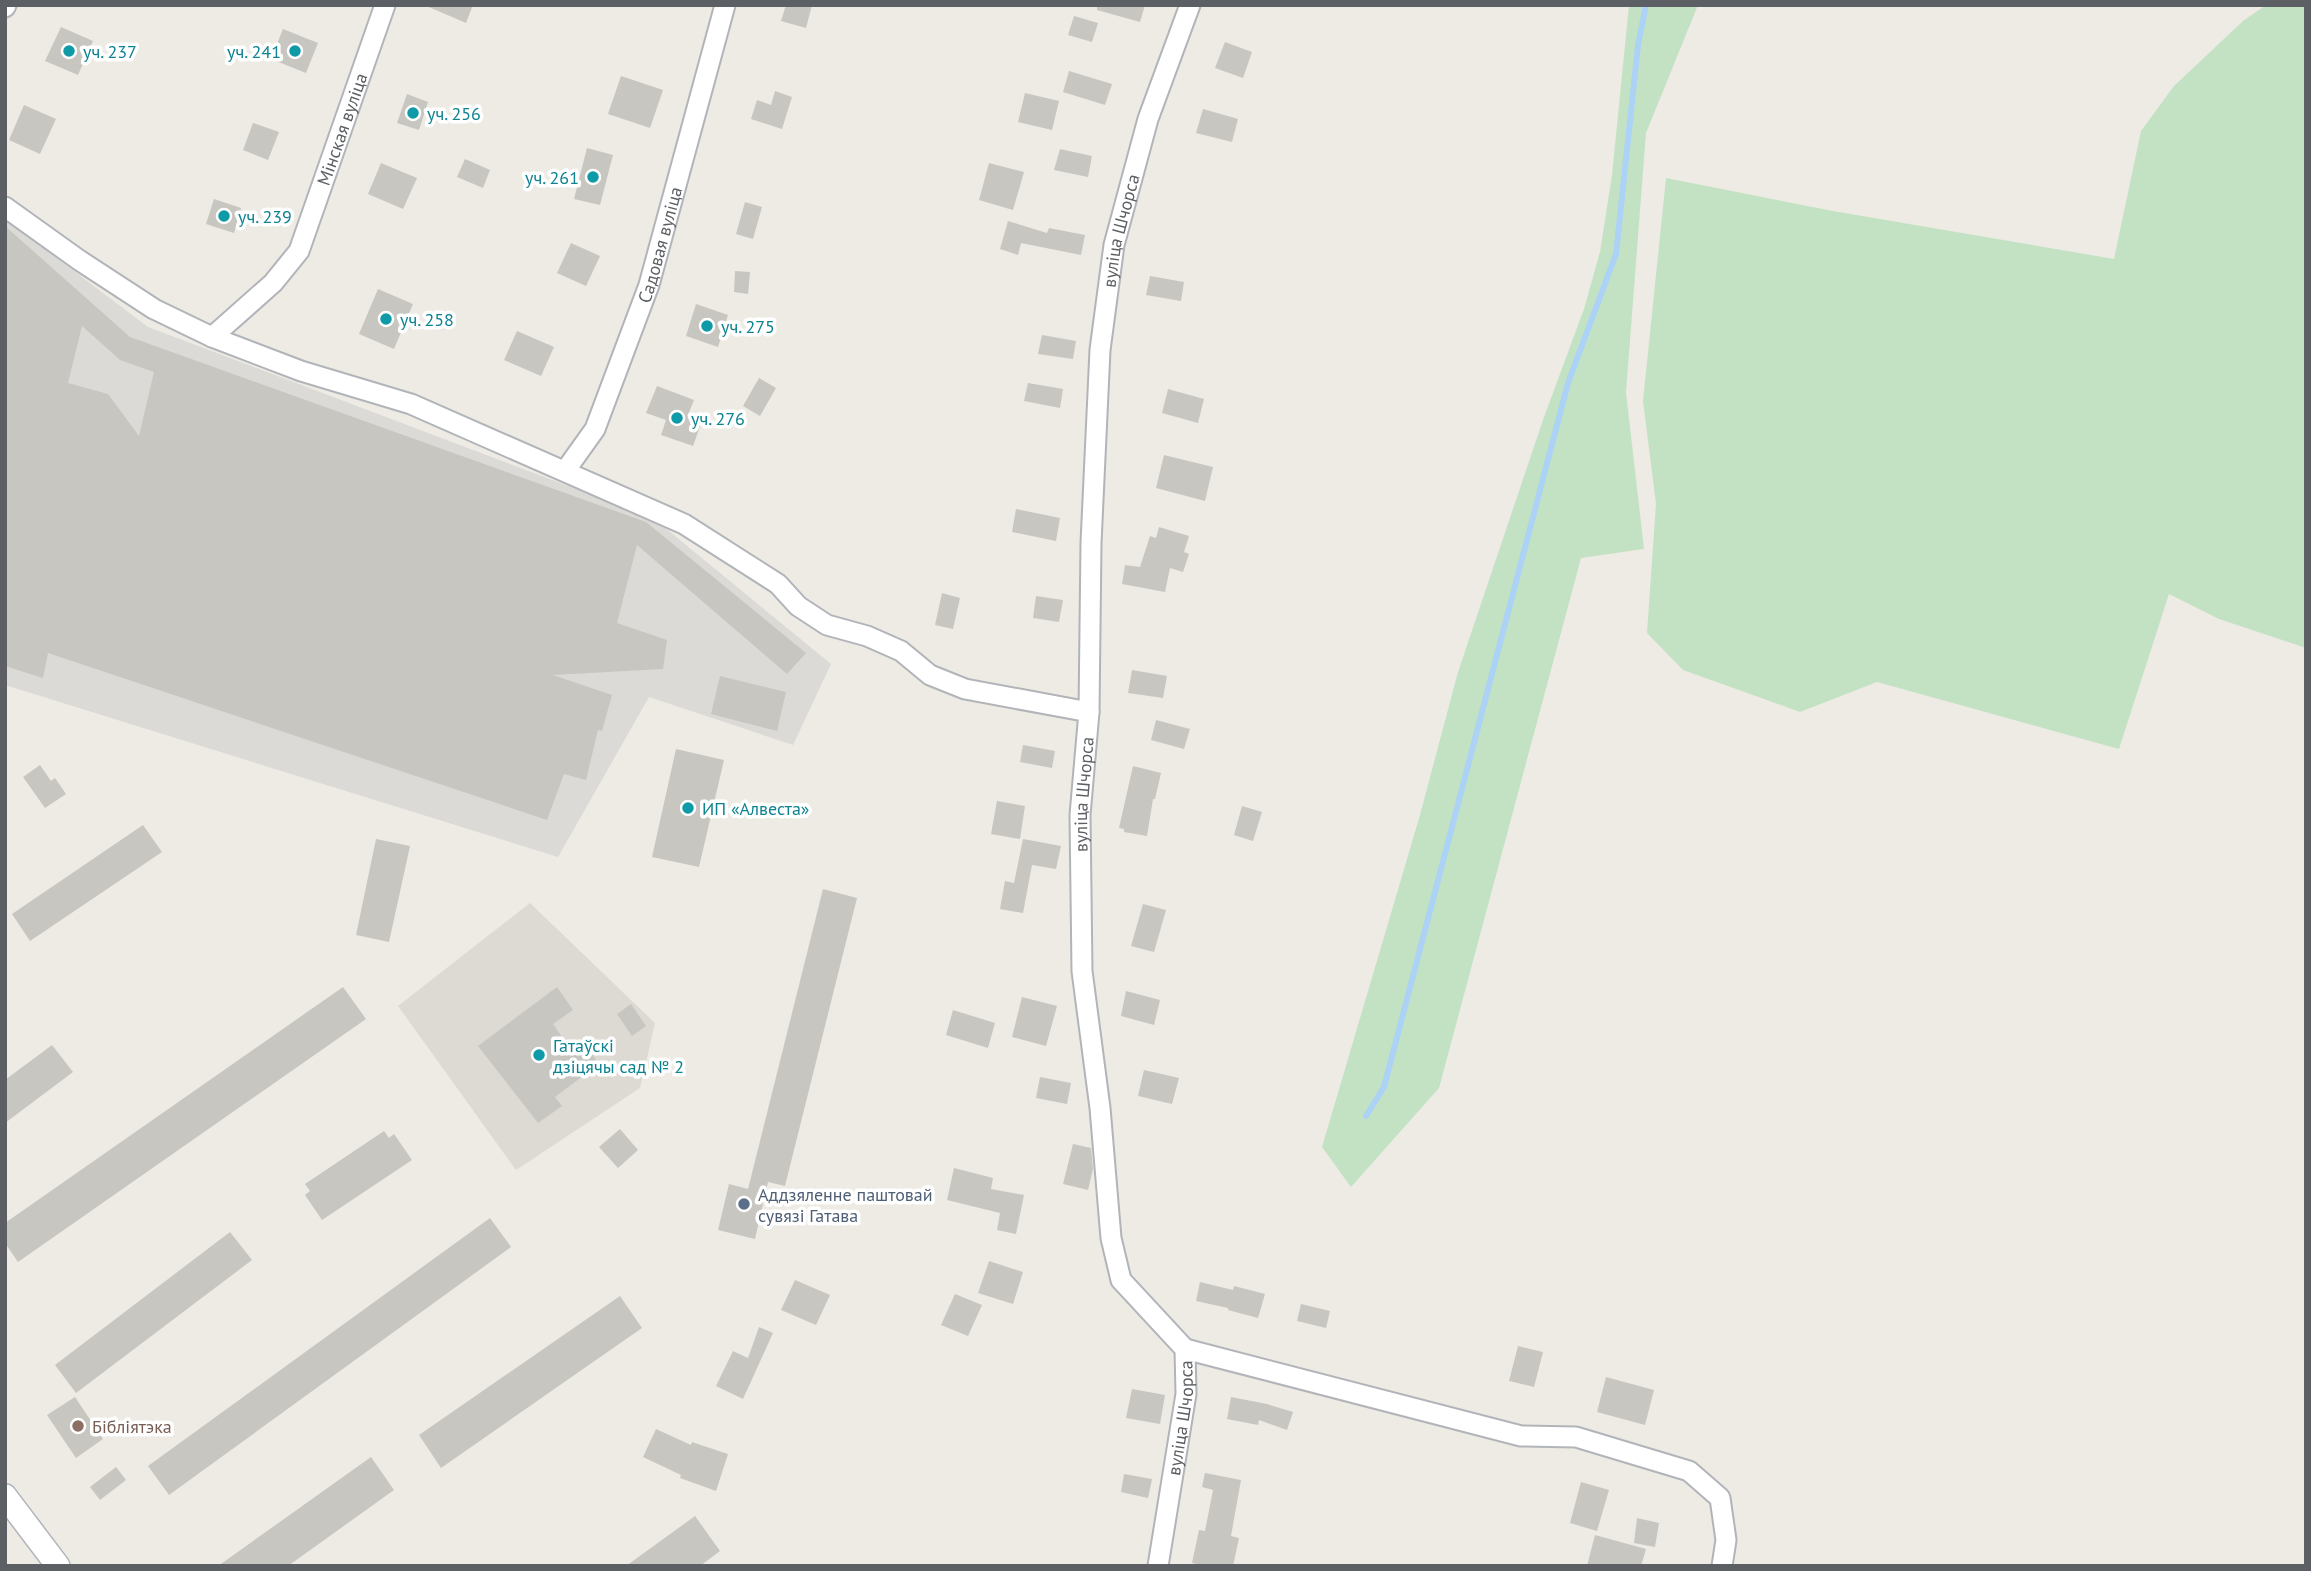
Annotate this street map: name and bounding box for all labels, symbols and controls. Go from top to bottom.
place label: уч. 237 [83,40,137,63]
place label: уч. 241 [227,40,281,63]
marker: уч. 237 [61,43,77,59]
marker: уч. 241 [287,43,303,59]
street label: Мінская вуліца [311,70,372,188]
place label: уч. 256 [427,102,481,125]
marker: уч. 256 [405,105,421,121]
place label: уч. 261 [525,166,579,189]
marker: уч. 261 [585,169,601,185]
street label: вуліца Шчорса [1097,171,1144,289]
street label: Садовая вуліца [632,184,687,306]
place label: уч. 239 [238,205,292,228]
marker: уч. 239 [216,208,232,224]
place label: уч. 258 [400,308,454,331]
marker: уч. 258 [378,311,394,327]
place label: уч. 275 [721,315,775,338]
marker: уч. 275 [699,318,715,334]
place label: уч. 276 [691,407,745,430]
marker: уч. 276 [669,410,685,426]
street label: вуліца Шчорса [1068,736,1098,852]
place label: ИП «Алвеста» [702,797,809,820]
marker: ИП «Алвеста» [680,800,696,816]
place label: Гатаўскі дзіцячы сад № 2 [553,1034,684,1078]
marker: Гатаўскі дзіцячы сад № 2 [531,1047,547,1063]
place label: Аддзяленне паштовай сувязі Гатава [758,1183,933,1227]
marker: Аддзяленне паштовай сувязі Гатава [736,1196,752,1212]
street label: вуліца Шчорса [1161,1360,1198,1477]
place label: Бібліятэка [92,1415,172,1438]
marker: Бібліятэка [70,1418,86,1434]

